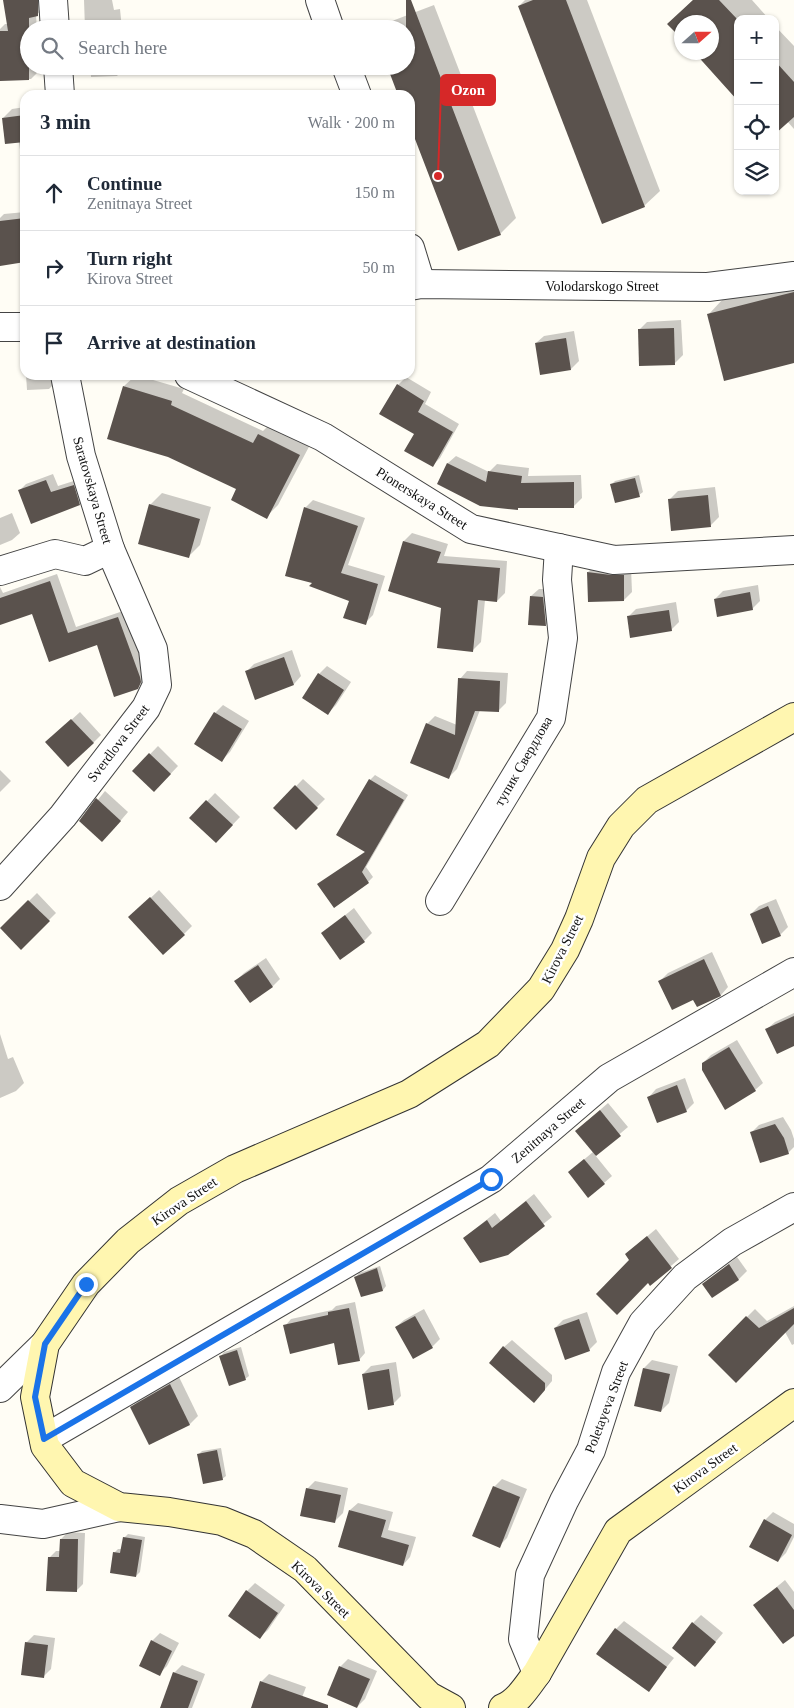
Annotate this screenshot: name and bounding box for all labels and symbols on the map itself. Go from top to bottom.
north arrow [674,15,719,60]
callout: Ozon [441,75,495,105]
text: Ozon [451,82,486,98]
street label: Volodarskogo Street [545,279,659,294]
street label: Saratovskaya Street [70,435,115,546]
street label: Pionerskaya Street [373,464,470,533]
street label: Sverdlova Street [84,702,152,785]
street label: тупик Свердлова [492,713,556,809]
street label: Kirova Street [539,912,586,986]
street label: Zenitnaya Street [509,1094,588,1166]
route start [480,1168,503,1191]
street label: Kirova Street [149,1174,220,1229]
route end [75,1273,98,1296]
street label: Poletayeva Street [582,1359,631,1455]
street label: Kirova Street [671,1440,740,1497]
street label: Kirova Street [288,1558,353,1621]

